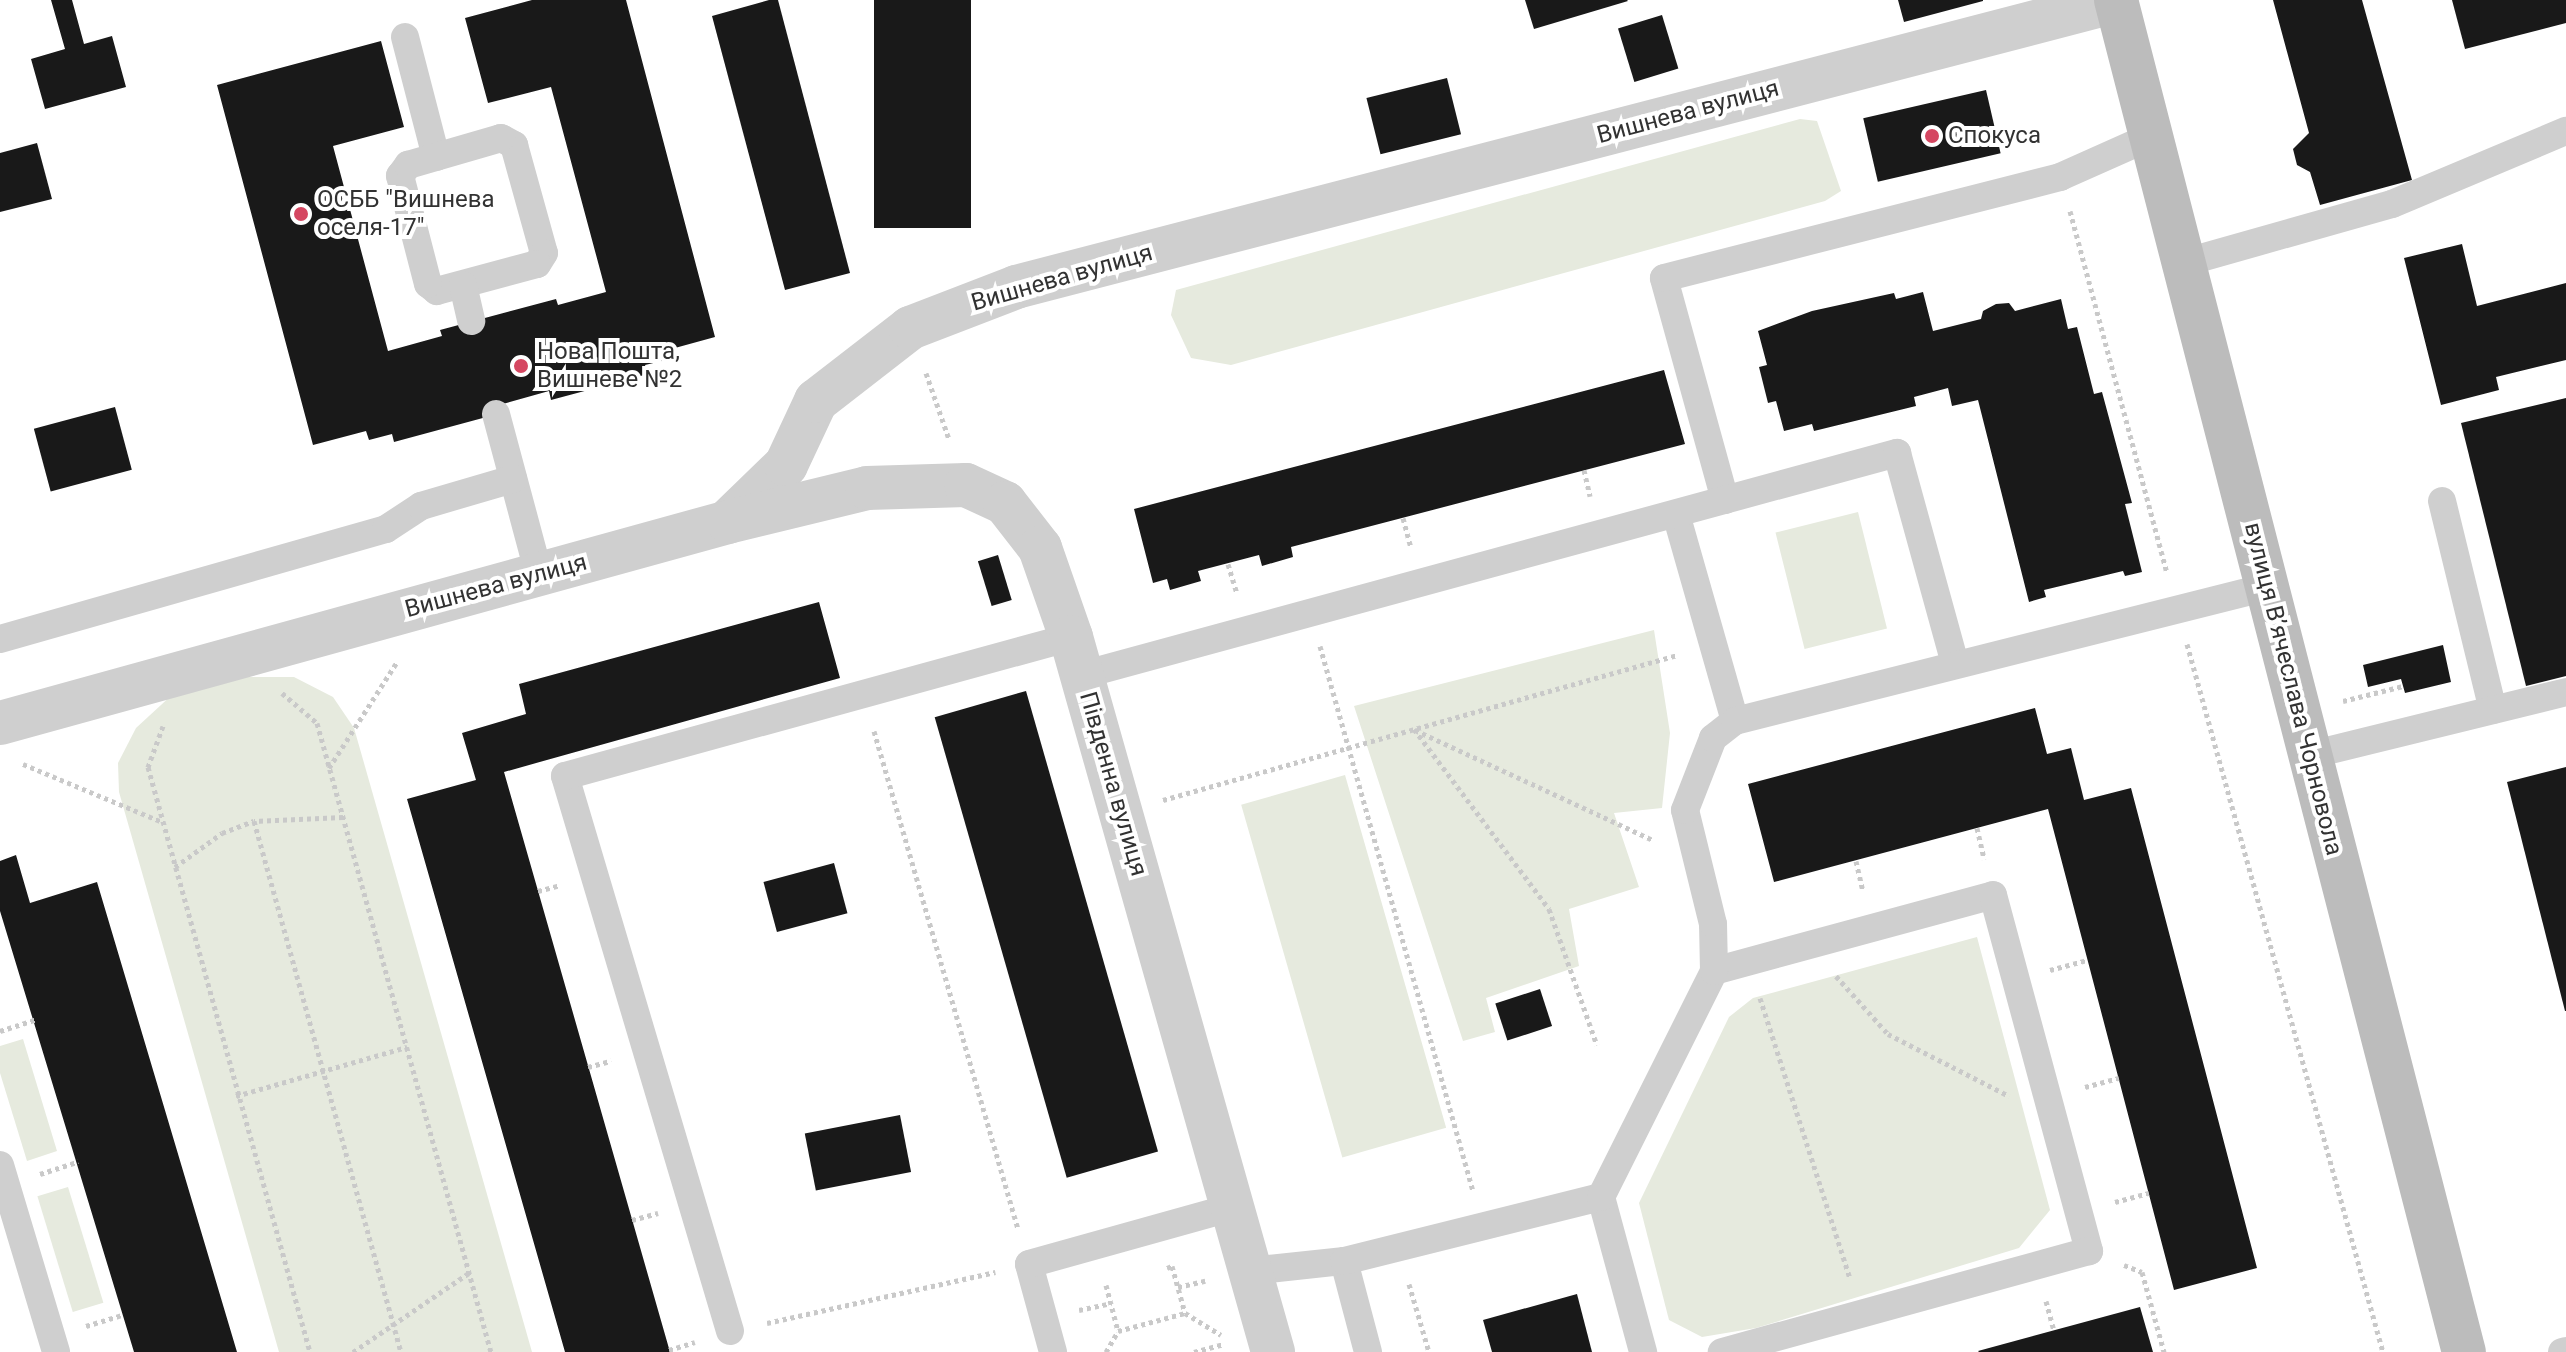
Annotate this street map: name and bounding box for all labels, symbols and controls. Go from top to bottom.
street label: Вишнева вулиця [1594,74,1782,150]
place label: Спокуса [1948,122,2041,150]
marker: Спокуса [1923,127,1941,145]
place label: ОСББ "Вишнева оселя-17" [317,186,495,242]
marker: ОСББ "Вишнева оселя-17" [292,205,310,223]
street label: Вишнева вулиця [968,238,1156,318]
place label: Нова Пошта, Вишневе №2 [537,338,682,394]
marker: Нова Пошта, Вишневе №2 [512,357,530,375]
street label: вулиця Вʼячеслава Чорновола [2238,520,2348,858]
street label: Вишнева вулиця [402,548,590,624]
street label: Південна вулиця [1073,689,1153,879]

